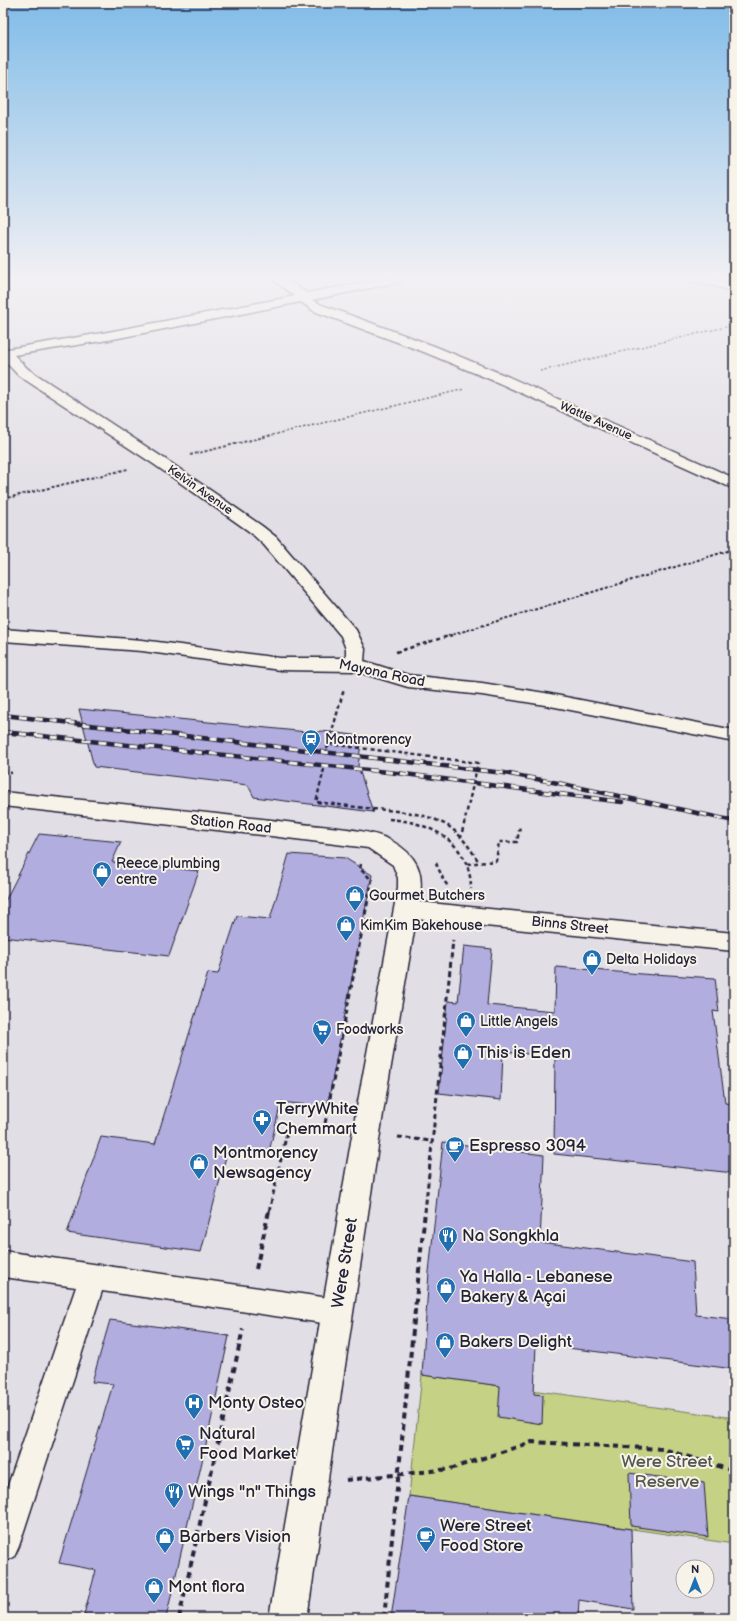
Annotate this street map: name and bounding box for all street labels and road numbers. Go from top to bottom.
street label: Wattle Avenue [557,398,635,444]
street label: Kelvin Avenue [164,462,236,518]
street label: Mayona Road [337,656,427,690]
street label: Station Road [190,811,272,837]
street label: Binns Street [531,912,610,938]
street label: Were Street [328,1216,362,1310]

